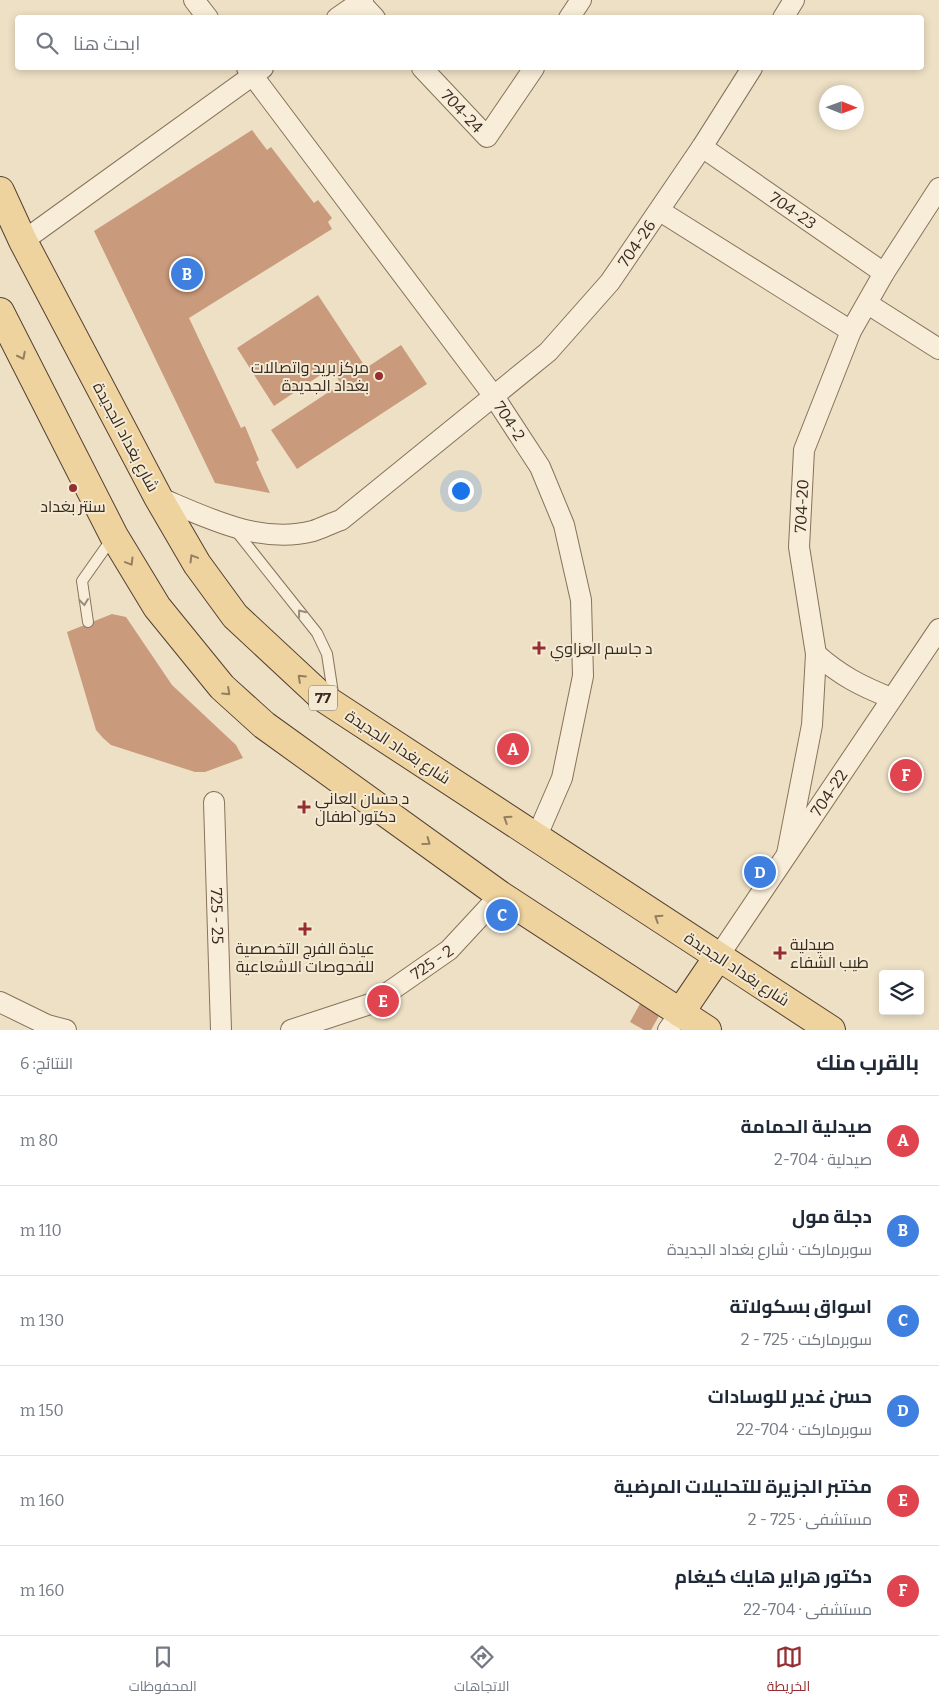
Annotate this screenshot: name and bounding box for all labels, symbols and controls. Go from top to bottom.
search box [15,15,924,70]
icon: search [33,29,61,57]
text: ابحث هنا [73,32,140,55]
street label: 704-24 [438,85,488,137]
north arrow [819,85,864,130]
street label: 704-23 [766,187,820,233]
street label: 704-26 [614,216,659,270]
pin: B [171,255,203,293]
one-way arrow [16,351,26,360]
place label: مركز بريد واتصالات بغداد الجديدة [251,358,369,395]
marker: مركز بريد واتصالات بغداد الجديدة [373,370,385,382]
street label: شارع بغداد الجديدة [87,379,163,496]
street label: 704-2 [490,398,530,444]
your location [448,478,474,504]
street label: 704-20 [790,479,812,533]
marker: سنتر بغداد [67,482,79,494]
place label: سنتر بغداد [40,497,106,516]
one-way arrow [190,554,200,563]
one-way arrow [123,557,133,566]
one-way arrow [79,598,89,606]
one-way arrow [299,610,307,619]
place label: د جاسم العزاوي [550,639,653,662]
marker: د جاسم العزاوي [532,641,546,655]
one-way arrow [298,675,307,684]
one-way arrow [221,686,230,695]
road number: 77 [309,686,337,710]
street label: شارع بغداد الجديدة [341,706,454,790]
pin: A [497,730,529,768]
pin: F [890,756,922,794]
street label: 704-22 [806,766,851,820]
place label: د حسان العاني دكتور اطفال [315,789,409,827]
marker: د حسان العاني دكتور اطفال [297,800,311,814]
one-way arrow [503,816,512,826]
one-way arrow [421,836,430,844]
pin: D [744,853,776,891]
street label: 725 - 25 [207,888,228,944]
pin: C [486,896,518,934]
one-way arrow [654,914,663,924]
marker: عيادة الفرج التخصصية للفحوصات الاشعاعية [298,922,312,936]
street label: شارع بغداد الجديدة [680,928,793,1012]
place label: صيدلية طيب الشفاء [790,935,869,972]
place label: عيادة الفرج التخصصية للفحوصات الاشعاعية [235,939,375,976]
street label: 725 - 2 [407,941,457,983]
marker: صيدلية طيب الشفاء [774,947,786,959]
map controls [879,970,924,1015]
button: layers [879,970,924,1015]
pin: E [367,982,399,1020]
text: بالقرب منك [816,1050,919,1076]
text: النتائج: 6 [20,1054,73,1073]
text: صيدلية الحمامة [741,1115,872,1138]
text: 80 m [20,1131,58,1150]
text: A [897,1131,909,1150]
text: صيدلية · 704-2 [774,1150,872,1169]
text: دجلة مول [792,1205,872,1228]
text: 110 m [20,1221,62,1240]
text: B [898,1221,908,1240]
text: سوبرماركت · شارع بغداد الجديدة [667,1240,872,1259]
text: اسواق بسكولاتة [730,1295,872,1318]
text: 130 m [20,1311,64,1330]
text: C [898,1311,908,1330]
text: سوبرماركت · 725 - 2 [741,1330,872,1349]
text: حسن غدير للوسادات [708,1385,872,1408]
text: 150 m [20,1401,64,1420]
text: D [897,1401,909,1420]
text: سوبرماركت · 704-22 [736,1420,872,1439]
text: مختبر الجزيرة للتحليلات المرضية [614,1475,872,1498]
text: 160 m [20,1491,65,1510]
text: E [898,1491,908,1510]
text: مستشفى · 725 - 2 [748,1510,872,1529]
text: دكتور هراير هايك كيغام [674,1565,872,1588]
text: 160 m [20,1581,65,1600]
text: F [899,1581,908,1600]
text: مستشفى · 704-22 [743,1600,872,1619]
tab: المحفوظات [129,1643,197,1699]
tab: الاتجاهات [454,1643,509,1699]
tab: الخريطة [767,1643,810,1699]

